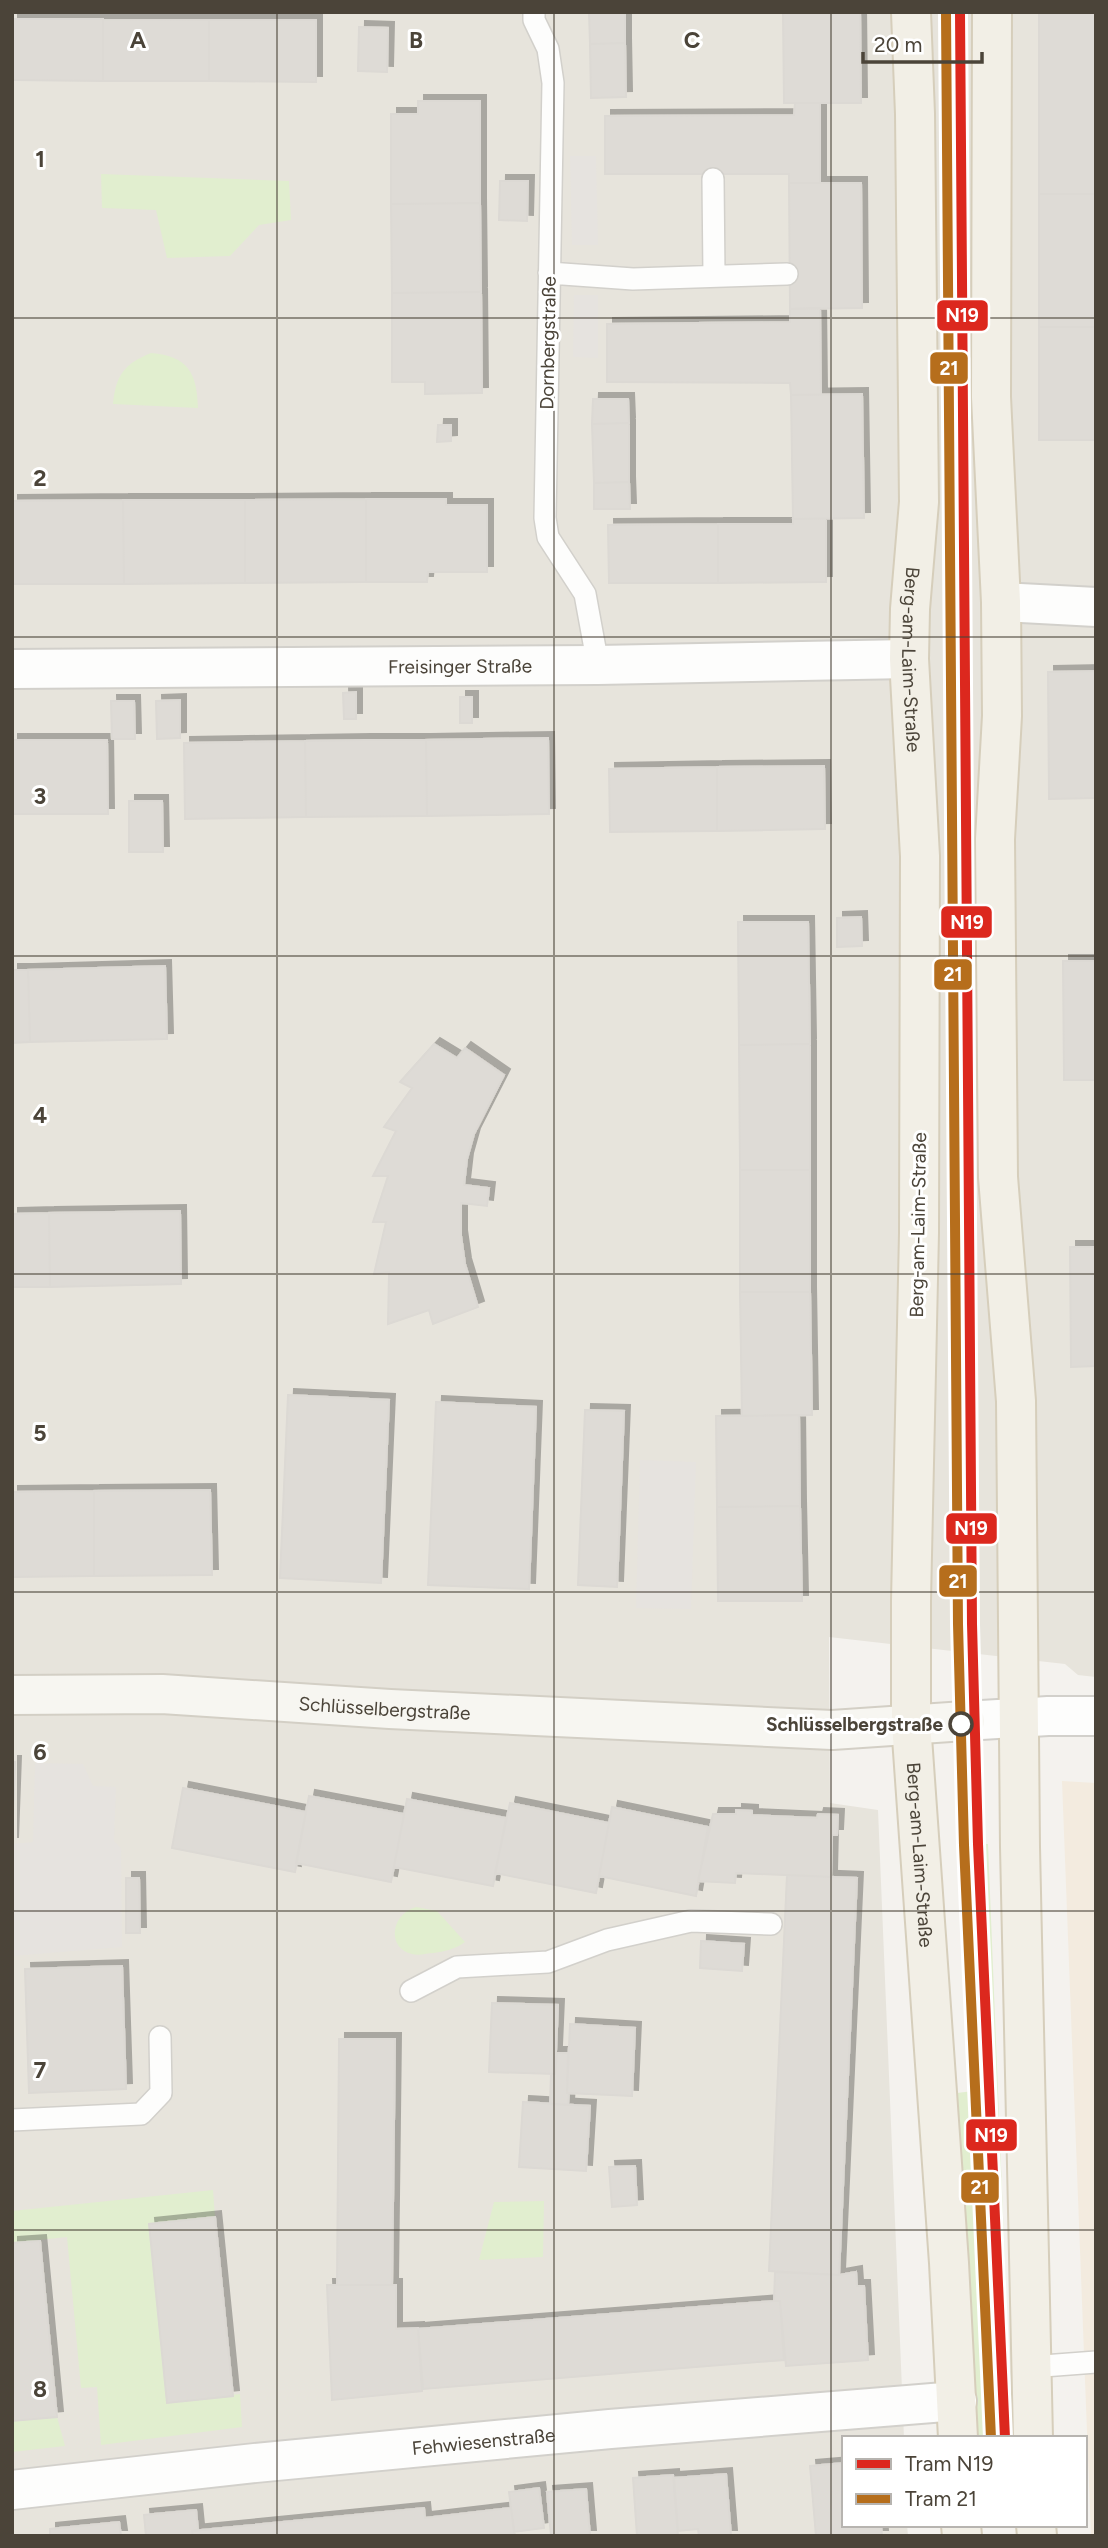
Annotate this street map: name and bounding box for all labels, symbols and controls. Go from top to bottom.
scale bar [863,21,982,65]
text: A [130,26,147,54]
text: B [409,26,423,54]
text: C [684,26,701,54]
text: 20 m [874,32,922,57]
text: 1 [35,145,45,173]
street label: Dornbergstraße [535,276,561,410]
line badge: N19 [936,299,989,332]
text: N19 [945,304,979,327]
line badge: 21 [929,351,969,385]
text: 21 [939,357,959,380]
text: 2 [33,464,47,492]
street label: Berg-am-Laim-Straße [897,566,926,753]
street label: Freisinger Straße [388,654,532,678]
text: 3 [34,782,46,810]
line badge: N19 [940,905,993,939]
text: N19 [950,911,984,934]
line badge: 21 [933,958,973,991]
text: 21 [943,963,963,986]
text: 4 [33,1101,47,1129]
street label: Berg-am-Laim-Straße [905,1132,931,1318]
text: 5 [33,1419,47,1447]
line badge: N19 [945,1512,998,1545]
text: N19 [954,1517,988,1540]
line badge: 21 [938,1564,978,1598]
text: 21 [948,1570,968,1593]
street label: Schlüsselbergstraße [298,1692,471,1724]
marker: Schlüsselbergstraße [949,1712,973,1736]
place label: Schlüsselbergstraße [766,1713,943,1736]
text: 6 [33,1738,47,1766]
street label: Berg-am-Laim-Straße [902,1761,938,1948]
text: 7 [34,2056,47,2084]
line badge: N19 [965,2118,1018,2152]
text: N19 [974,2124,1008,2147]
line badge: 21 [960,2171,1000,2204]
text: 21 [970,2176,990,2199]
text: 8 [33,2375,47,2403]
street label: Fehwiesenstraße [411,2423,556,2459]
legend [842,2436,1087,2527]
text: Tram N19 [905,2451,993,2476]
text: Tram 21 [905,2486,977,2511]

